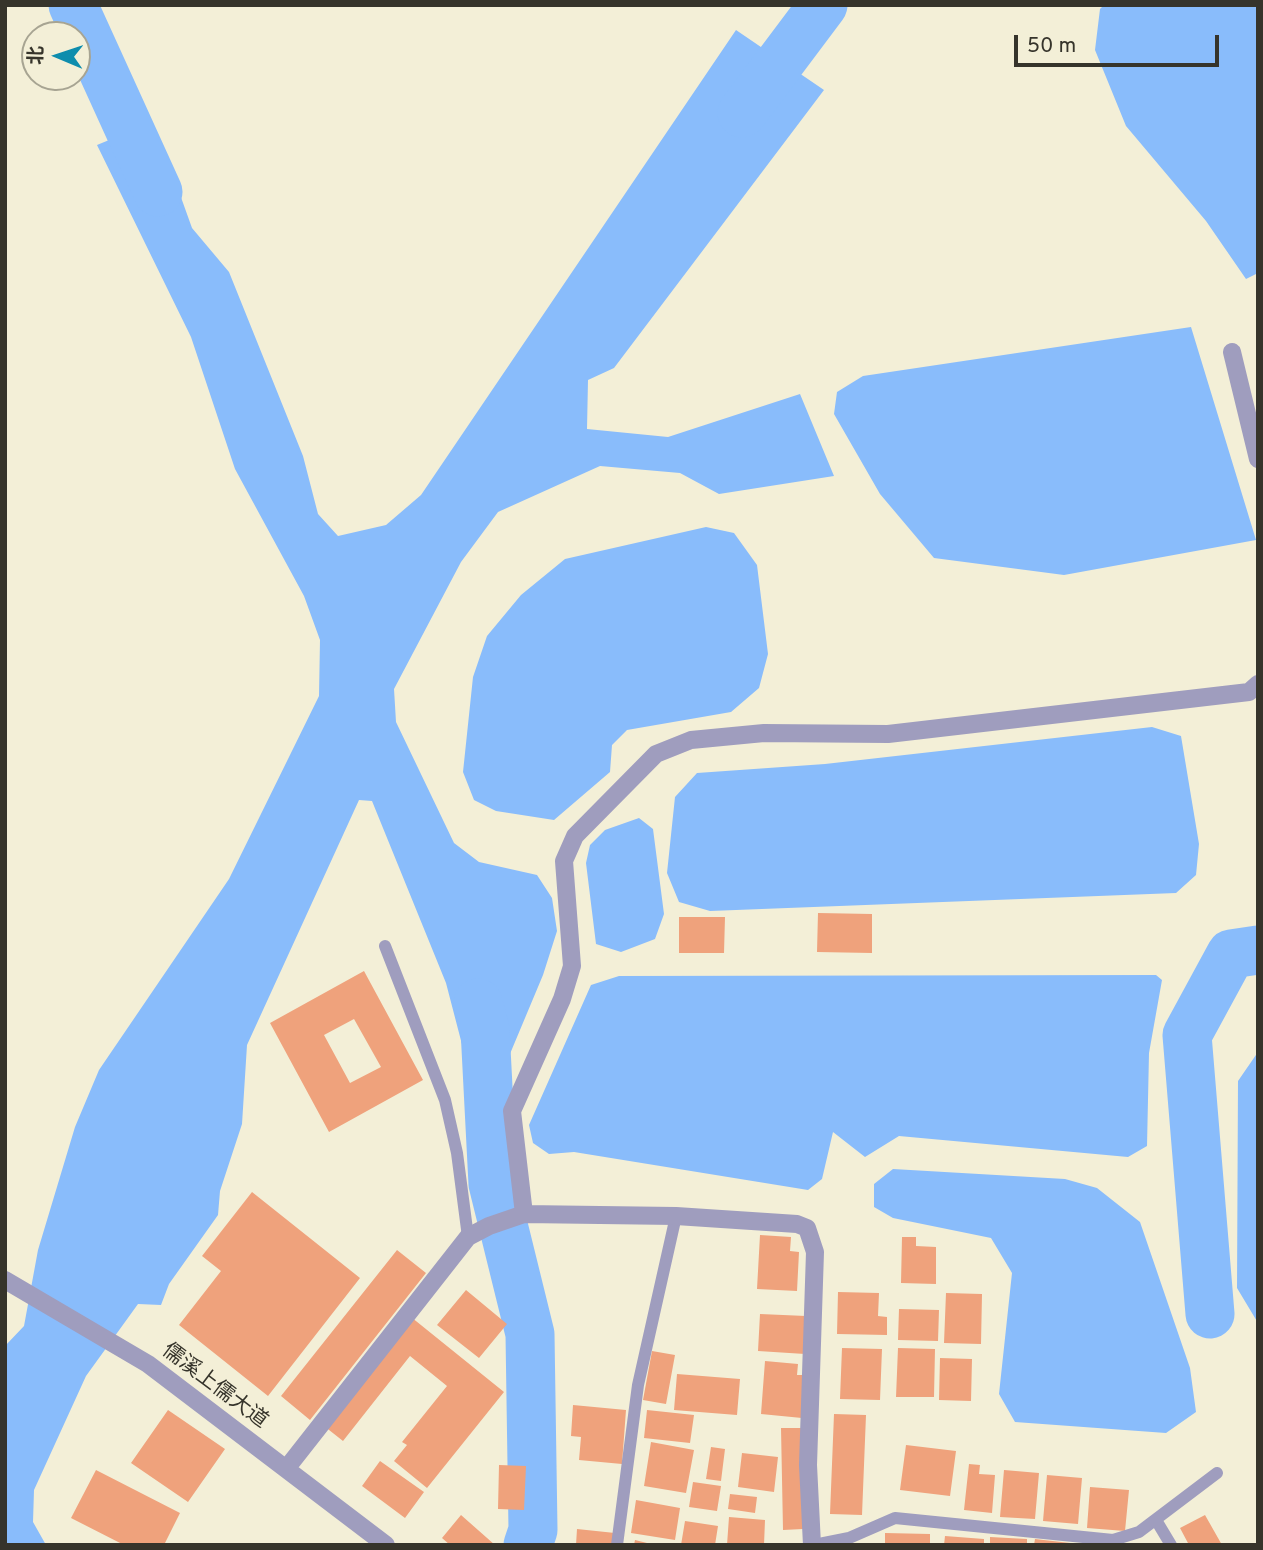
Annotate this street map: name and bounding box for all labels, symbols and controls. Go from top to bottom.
north arrow [21,21,91,91]
scale bar [1018,21,1223,65]
text: 50 m [1027,33,1076,60]
text: 北 [25,45,49,65]
street label: 儒溪上儒大道 [156,1339,272,1435]

